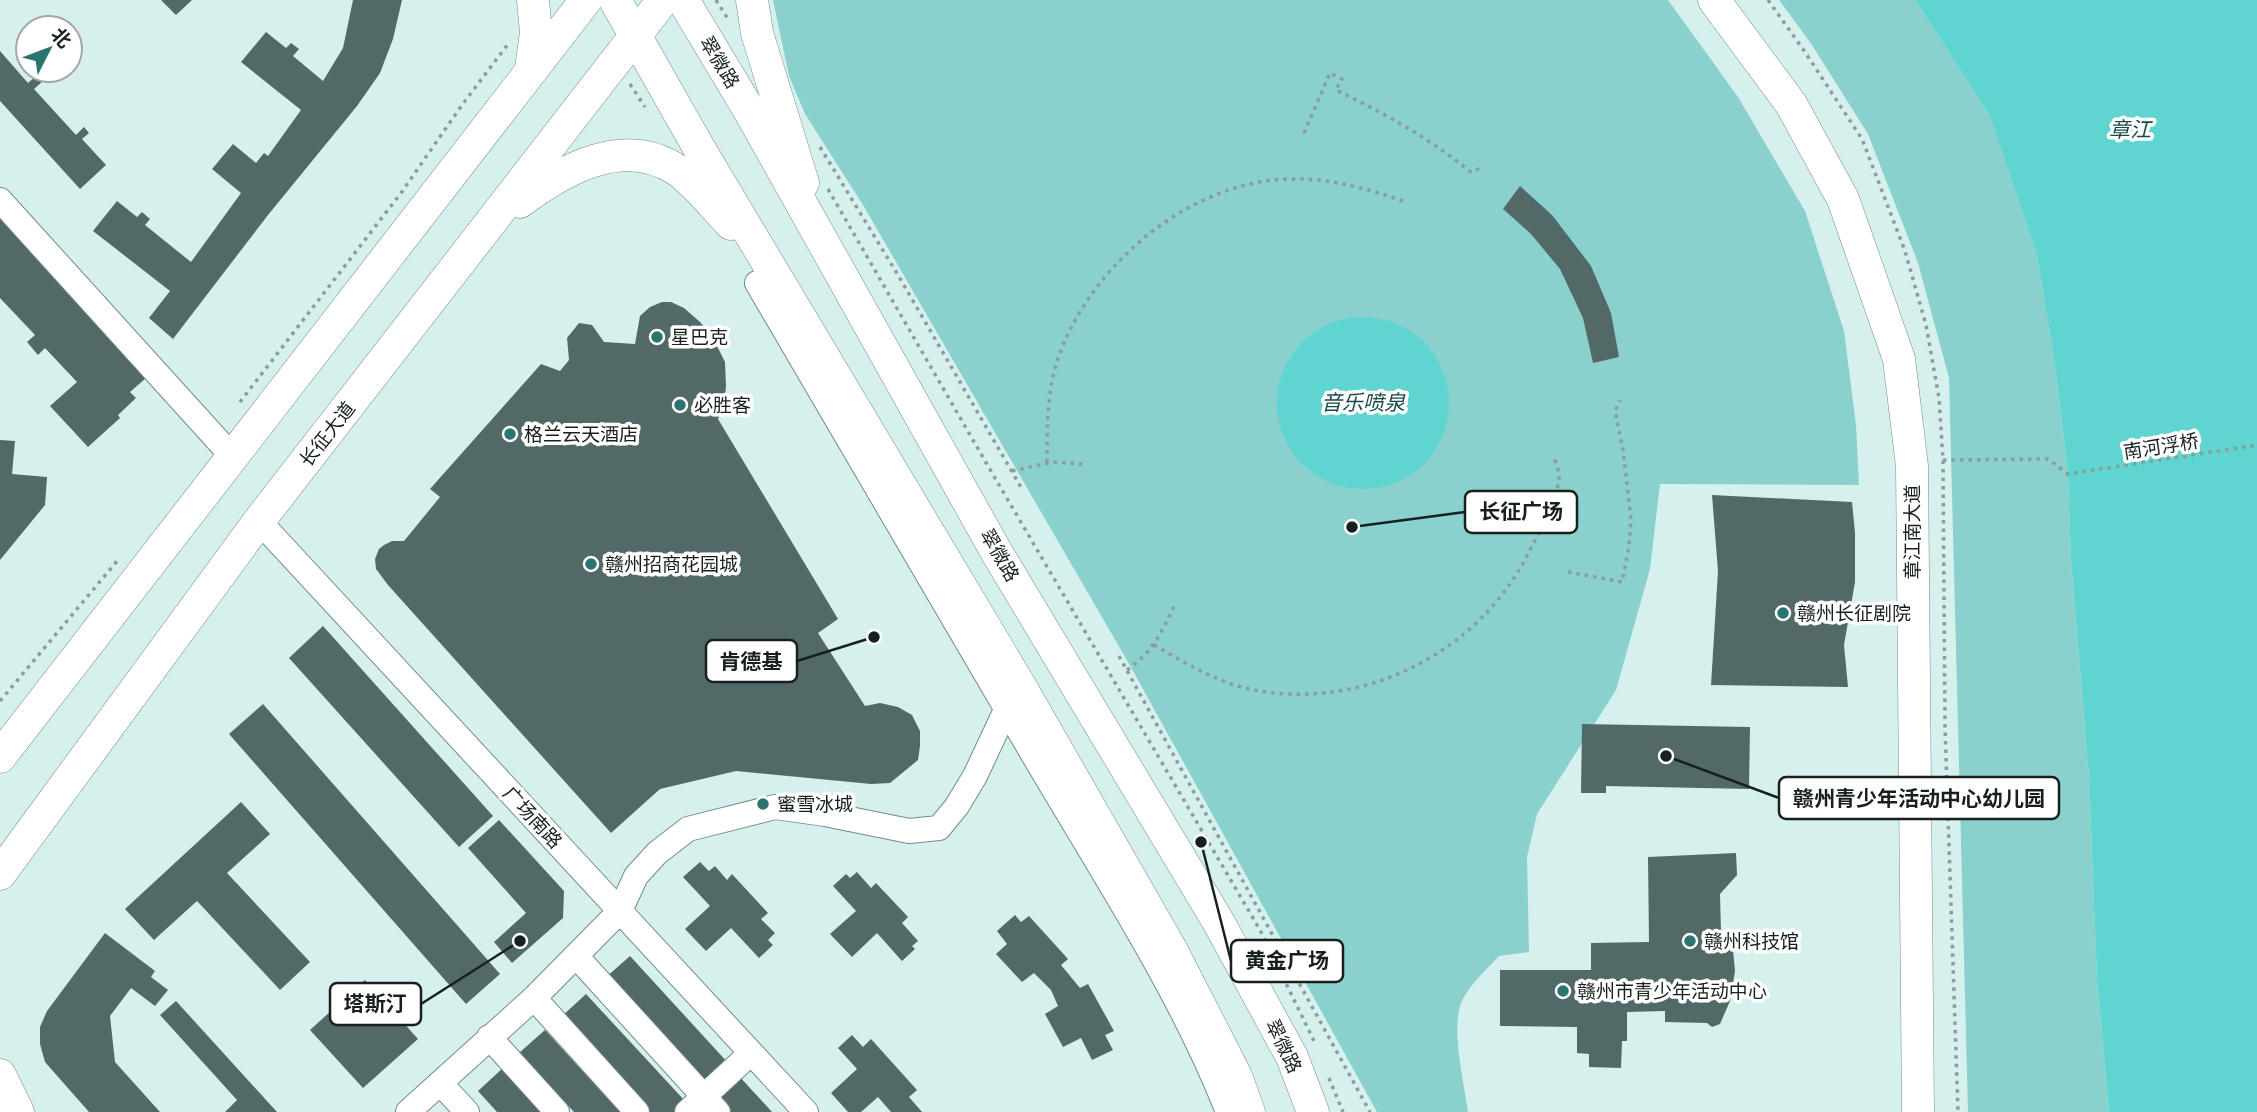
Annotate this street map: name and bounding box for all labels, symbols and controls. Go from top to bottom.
north arrow [14,14,84,84]
text: 北 [46,22,78,53]
street label: 翠微路 [694,31,746,93]
water label: 章江 [2109,115,2153,143]
place label: 星巴克 [671,324,728,350]
marker: 星巴克 [649,329,665,345]
water label: 音乐喷泉 [1321,388,1406,416]
place label: 必胜客 [694,392,751,418]
street label: 长征大道 [293,396,361,472]
marker: 必胜客 [672,397,688,413]
place label: 格兰云天酒店 [524,421,638,447]
marker: 格兰云天酒店 [502,426,518,442]
street label: 南河浮桥 [2121,427,2201,465]
street label: 章江南大道 [1899,484,1925,580]
callout: 长征广场 [1465,491,1577,533]
text: 长征广场 [1479,497,1563,525]
street label: 翠微路 [974,524,1026,586]
place label: 赣州招商花园城 [605,551,738,577]
marker: 赣州招商花园城 [583,556,599,572]
place label: 赣州长征剧院 [1797,600,1911,626]
marker: 赣州长征剧院 [1775,605,1791,621]
callout: 肯德基 [706,640,797,682]
text: 肯德基 [720,647,783,675]
callout: 赣州青少年活动中心幼儿园 [1779,777,2059,819]
street label: 广场南路 [498,780,568,854]
text: 赣州青少年活动中心幼儿园 [1793,784,2045,812]
place label: 蜜雪冰城 [777,791,853,817]
marker: 蜜雪冰城 [755,796,771,812]
place label: 赣州科技馆 [1704,928,1799,954]
marker: 赣州科技馆 [1682,933,1698,949]
callout: 黄金广场 [1231,940,1343,982]
text: 黄金广场 [1245,946,1329,974]
place label: 赣州市青少年活动中心 [1577,978,1767,1004]
callout: 塔斯汀 [330,983,421,1025]
marker: 赣州市青少年活动中心 [1555,983,1571,999]
text: 塔斯汀 [344,989,407,1017]
street label: 翠微路 [1260,1015,1308,1077]

